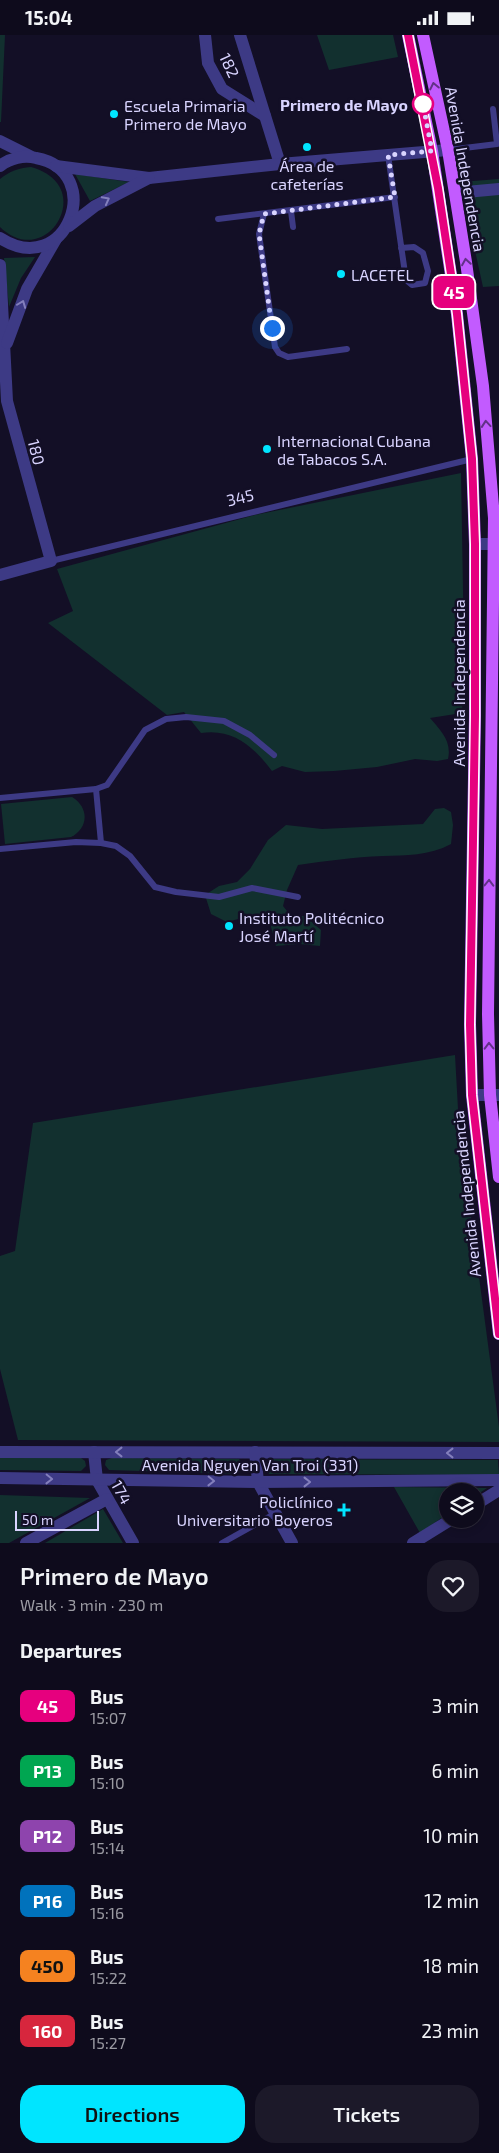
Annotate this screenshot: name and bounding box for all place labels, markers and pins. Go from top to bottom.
marker: Primero de Mayo [412,93,434,115]
place label: Primero de Mayo [280,95,408,115]
place label: Escuela Primaria Primero de Mayo [124,96,247,133]
marker: Escuela Primaria Primero de Mayo [108,108,120,120]
marker: Área de cafeterías [301,141,313,153]
place label: Área de cafeterías [270,156,344,193]
place label: LACETEL [351,265,414,284]
marker: LACETEL [335,268,347,280]
place label: Internacional Cubana de Tabacos S.A. [277,431,431,468]
marker: Internacional Cubana de Tabacos S.A. [261,443,273,455]
place label: Instituto Politécnico José Martí [239,908,384,945]
marker: Instituto Politécnico José Martí [223,920,235,932]
place label: Policlínico Universitario Boyeros [176,1492,333,1529]
marker: Policlínico Universitario Boyeros [337,1503,351,1517]

